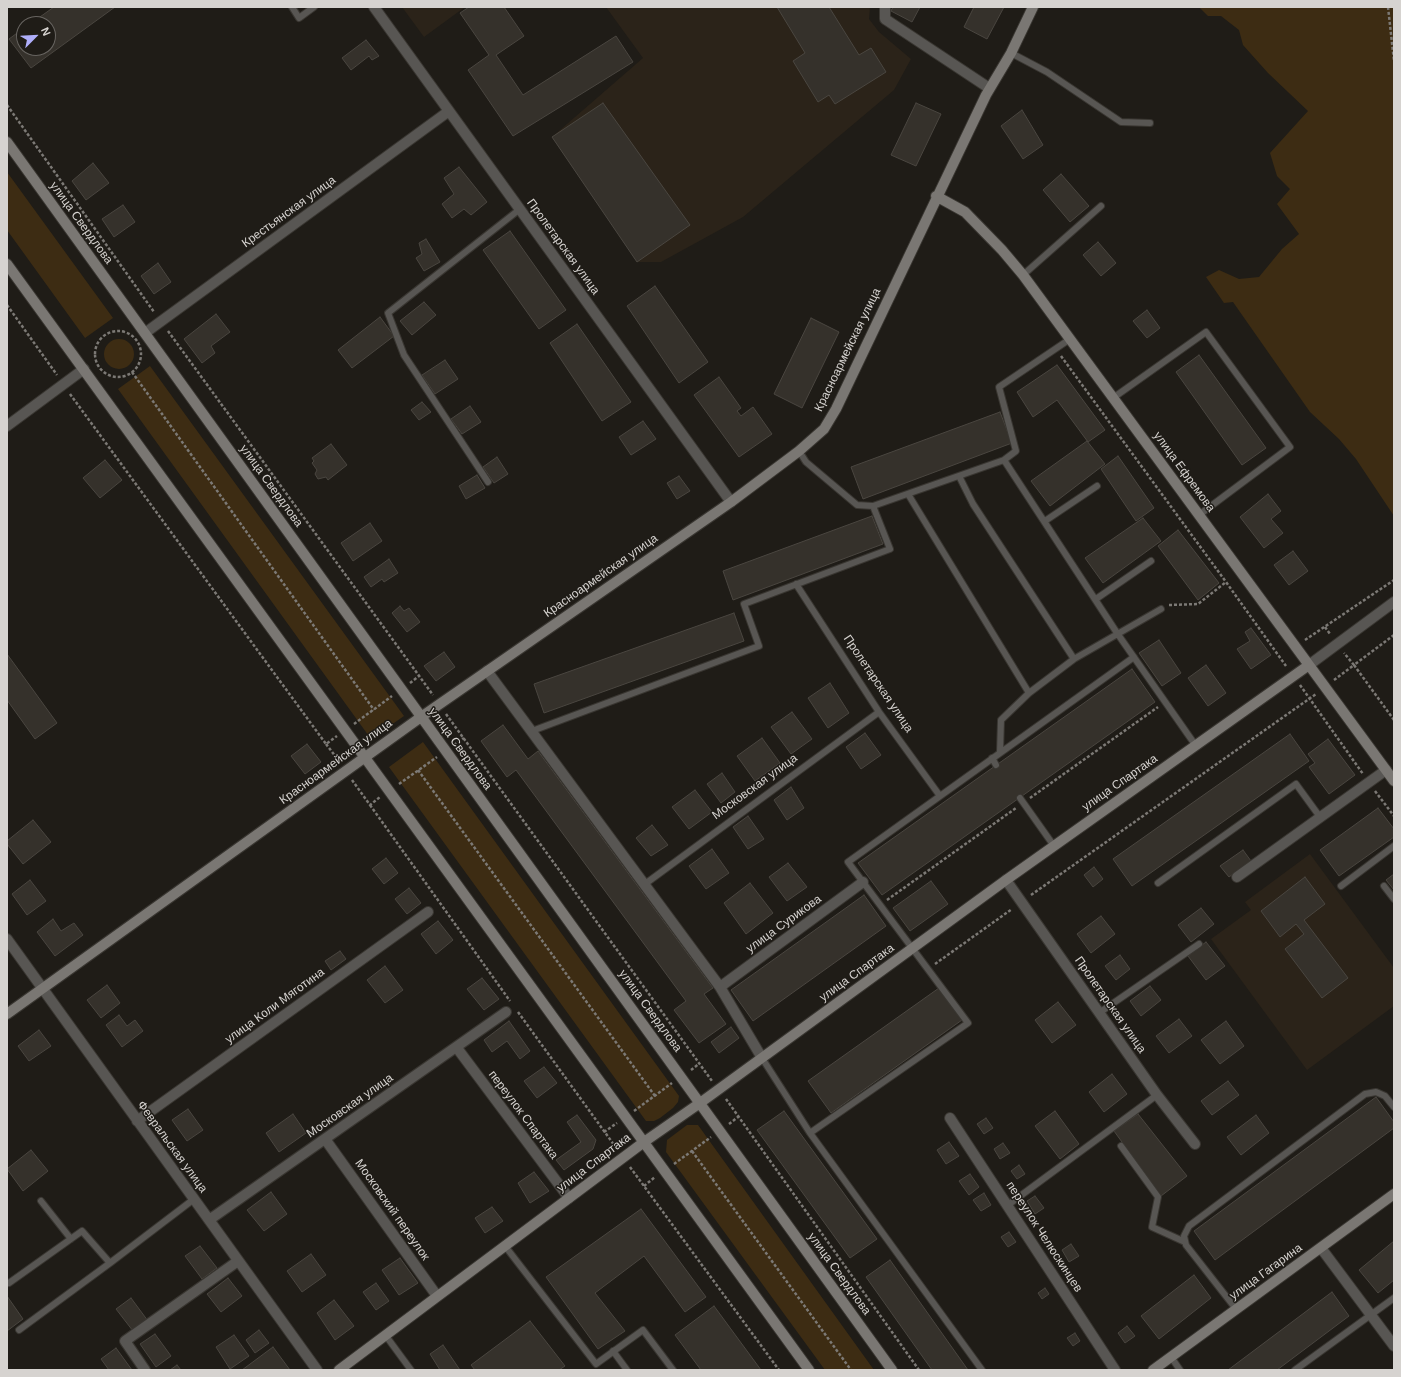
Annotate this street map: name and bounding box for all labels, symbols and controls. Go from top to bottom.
north arrow [16,16,56,56]
text: N [39,25,53,38]
street label: Крестьянская улица [239,173,339,251]
street label: улица Свердлова [46,179,116,267]
street label: Пролетарская улица [523,196,603,298]
street label: Красноармейская улица [812,286,884,414]
street label: улица Ефремова [1150,429,1218,515]
street label: улица Свердлова [236,442,306,530]
street label: Красноармейская улица [541,531,661,621]
street label: Пролетарская улица [840,632,916,736]
street label: улица Свердлова [425,705,495,793]
street label: Красноармейская улица [277,716,395,808]
street label: Московская улица [709,751,801,823]
street label: улица Спартака [1080,752,1160,814]
street label: улица Сурикова [744,892,824,956]
street label: улица Спартака [817,941,897,1005]
street label: Пролетарская улица [1071,954,1149,1056]
street label: улица Коли Мяготина [223,965,327,1047]
street label: улица Свердлова [615,967,685,1055]
street label: переулок Спартака [485,1068,561,1162]
street label: Московская улица [304,1071,396,1141]
street label: Февральская улица [134,1098,210,1196]
street label: улица Спартака [554,1131,634,1195]
street label: Московский переулок [352,1157,432,1263]
street label: переулок Челюскинцев [1003,1179,1085,1295]
street label: улица Свердлова [804,1230,874,1318]
street label: улица Гагарина [1227,1241,1305,1303]

